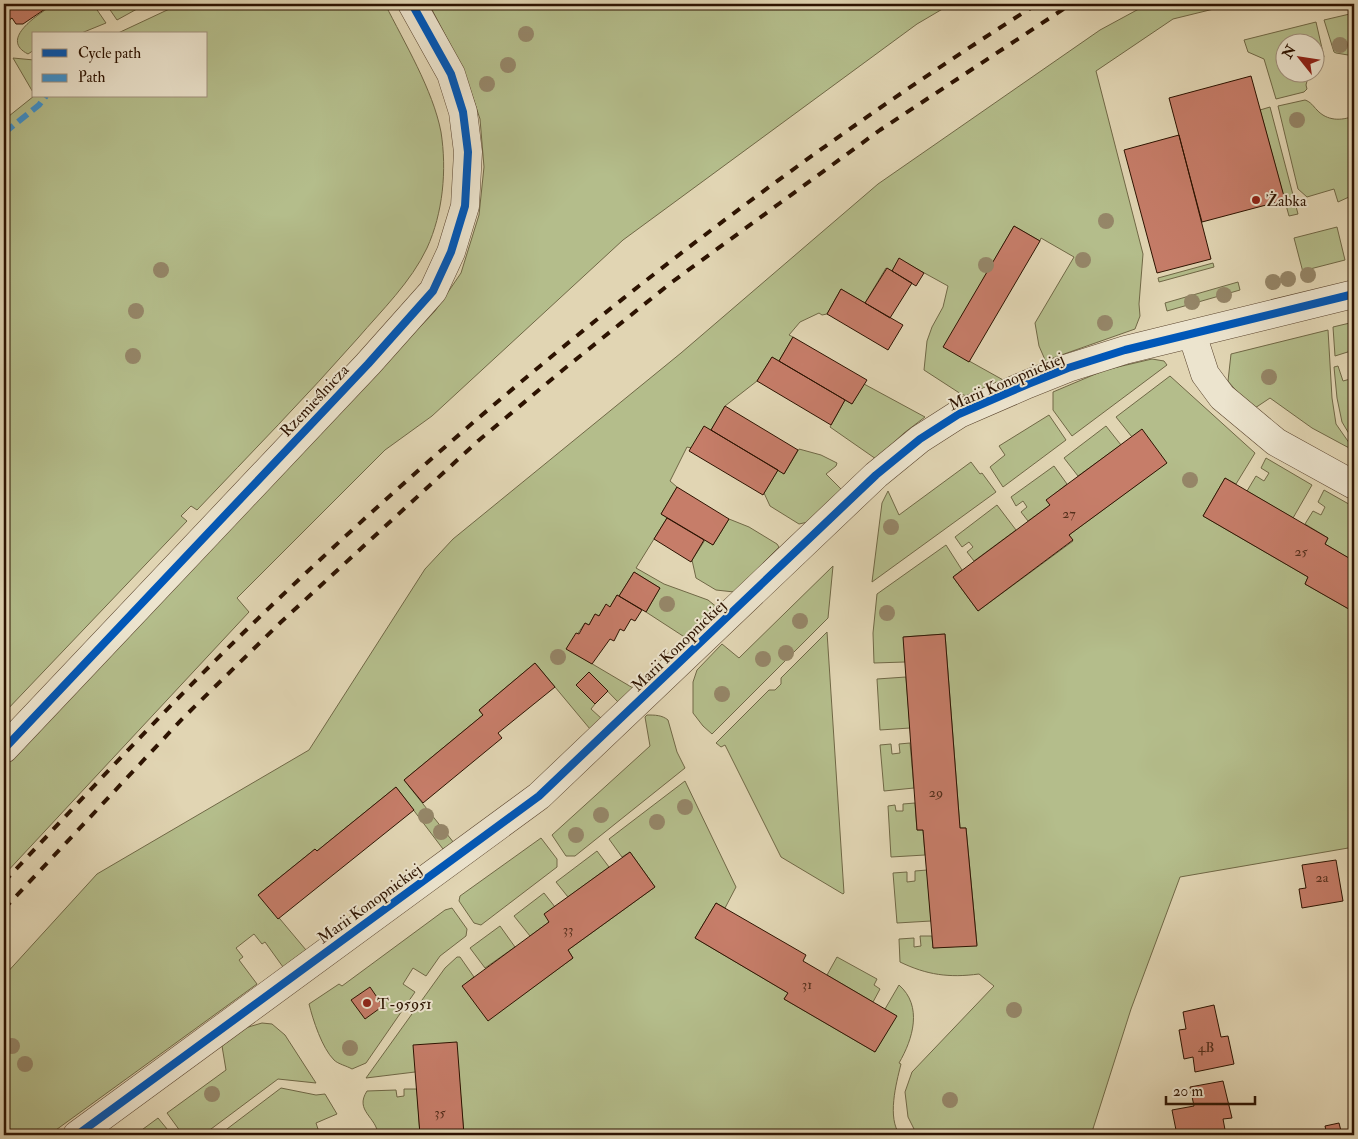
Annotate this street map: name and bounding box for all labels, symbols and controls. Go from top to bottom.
legend [32,32,208,98]
north arrow [1276,32,1326,82]
text: N [1278,42,1300,62]
text: Cycle path [78,44,141,64]
text: Path [78,68,105,87]
place label: Żabka [1266,190,1307,211]
marker: Żabka [1250,194,1262,206]
street label: Marii Konopnickiej [946,349,1068,416]
street label: Rzemieślnicza [276,360,354,441]
house number: 27 [1062,505,1076,522]
house number: 25 [1294,543,1308,560]
street label: Marii Konopnickiej [627,596,731,697]
house number: 29 [929,784,943,801]
street label: Marii Konopnickiej [314,859,426,949]
house number: 2a [1316,869,1329,886]
house number: 33 [563,921,573,938]
house number: 31 [802,976,812,993]
place label: T-95951 [377,994,432,1014]
marker: T-95951 [361,997,373,1009]
house number: 4B [1198,1039,1214,1056]
scale bar [1166,1074,1254,1106]
text: 20 m [1173,1082,1203,1101]
house number: 35 [434,1104,447,1121]

